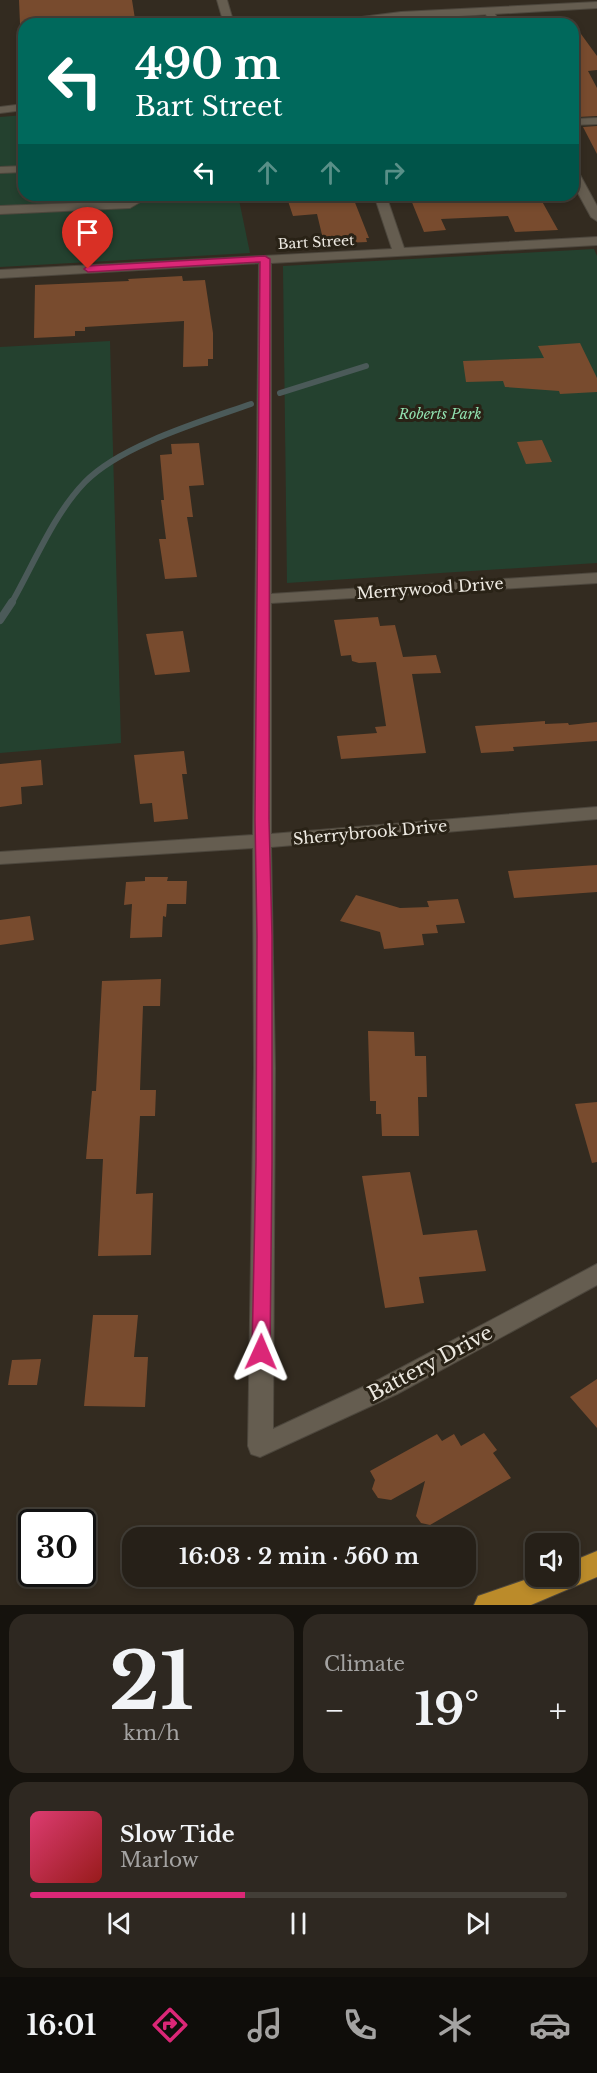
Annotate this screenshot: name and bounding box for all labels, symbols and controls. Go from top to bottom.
text: 490 m [135,38,281,90]
icon: left [36,42,114,120]
text: Bart Street [135,90,283,123]
icon: left [188,156,221,189]
icon: ahead [251,156,284,189]
icon: ahead [314,156,347,189]
icon: right [377,156,410,189]
pin [62,207,113,269]
icon: arrive [71,216,104,249]
street label: Bart Street [277,231,355,253]
park label: Roberts Park [398,405,481,423]
street label: Merrywood Drive [356,573,504,603]
street label: Sherrybrook Drive [292,815,448,849]
position arrow [229,1320,293,1384]
street label: Battery Drive [364,1320,496,1406]
speed limit sign: 30 [18,1509,96,1587]
map controls [525,1533,579,1587]
button: sound [525,1533,579,1587]
text: 16:03 · 2 min · 560 m [179,1543,419,1570]
text: 21 [109,1633,194,1730]
text: Climate [324,1652,405,1676]
text: 19° [414,1681,479,1737]
text: − [324,1690,345,1731]
text: + [549,1690,567,1731]
text: km/h [123,1721,180,1745]
text: Slow Tide [120,1821,235,1848]
text: Marlow [120,1848,199,1872]
icon: previous [103,1907,136,1940]
icon: pause [282,1907,315,1940]
icon: next [461,1907,494,1940]
icon: directions [149,2004,191,2046]
icon: music [244,2004,286,2046]
icon: phone [339,2004,381,2046]
icon: climate [434,2004,476,2046]
icon: car [529,2004,571,2046]
text: 16:01 [26,2009,96,2042]

